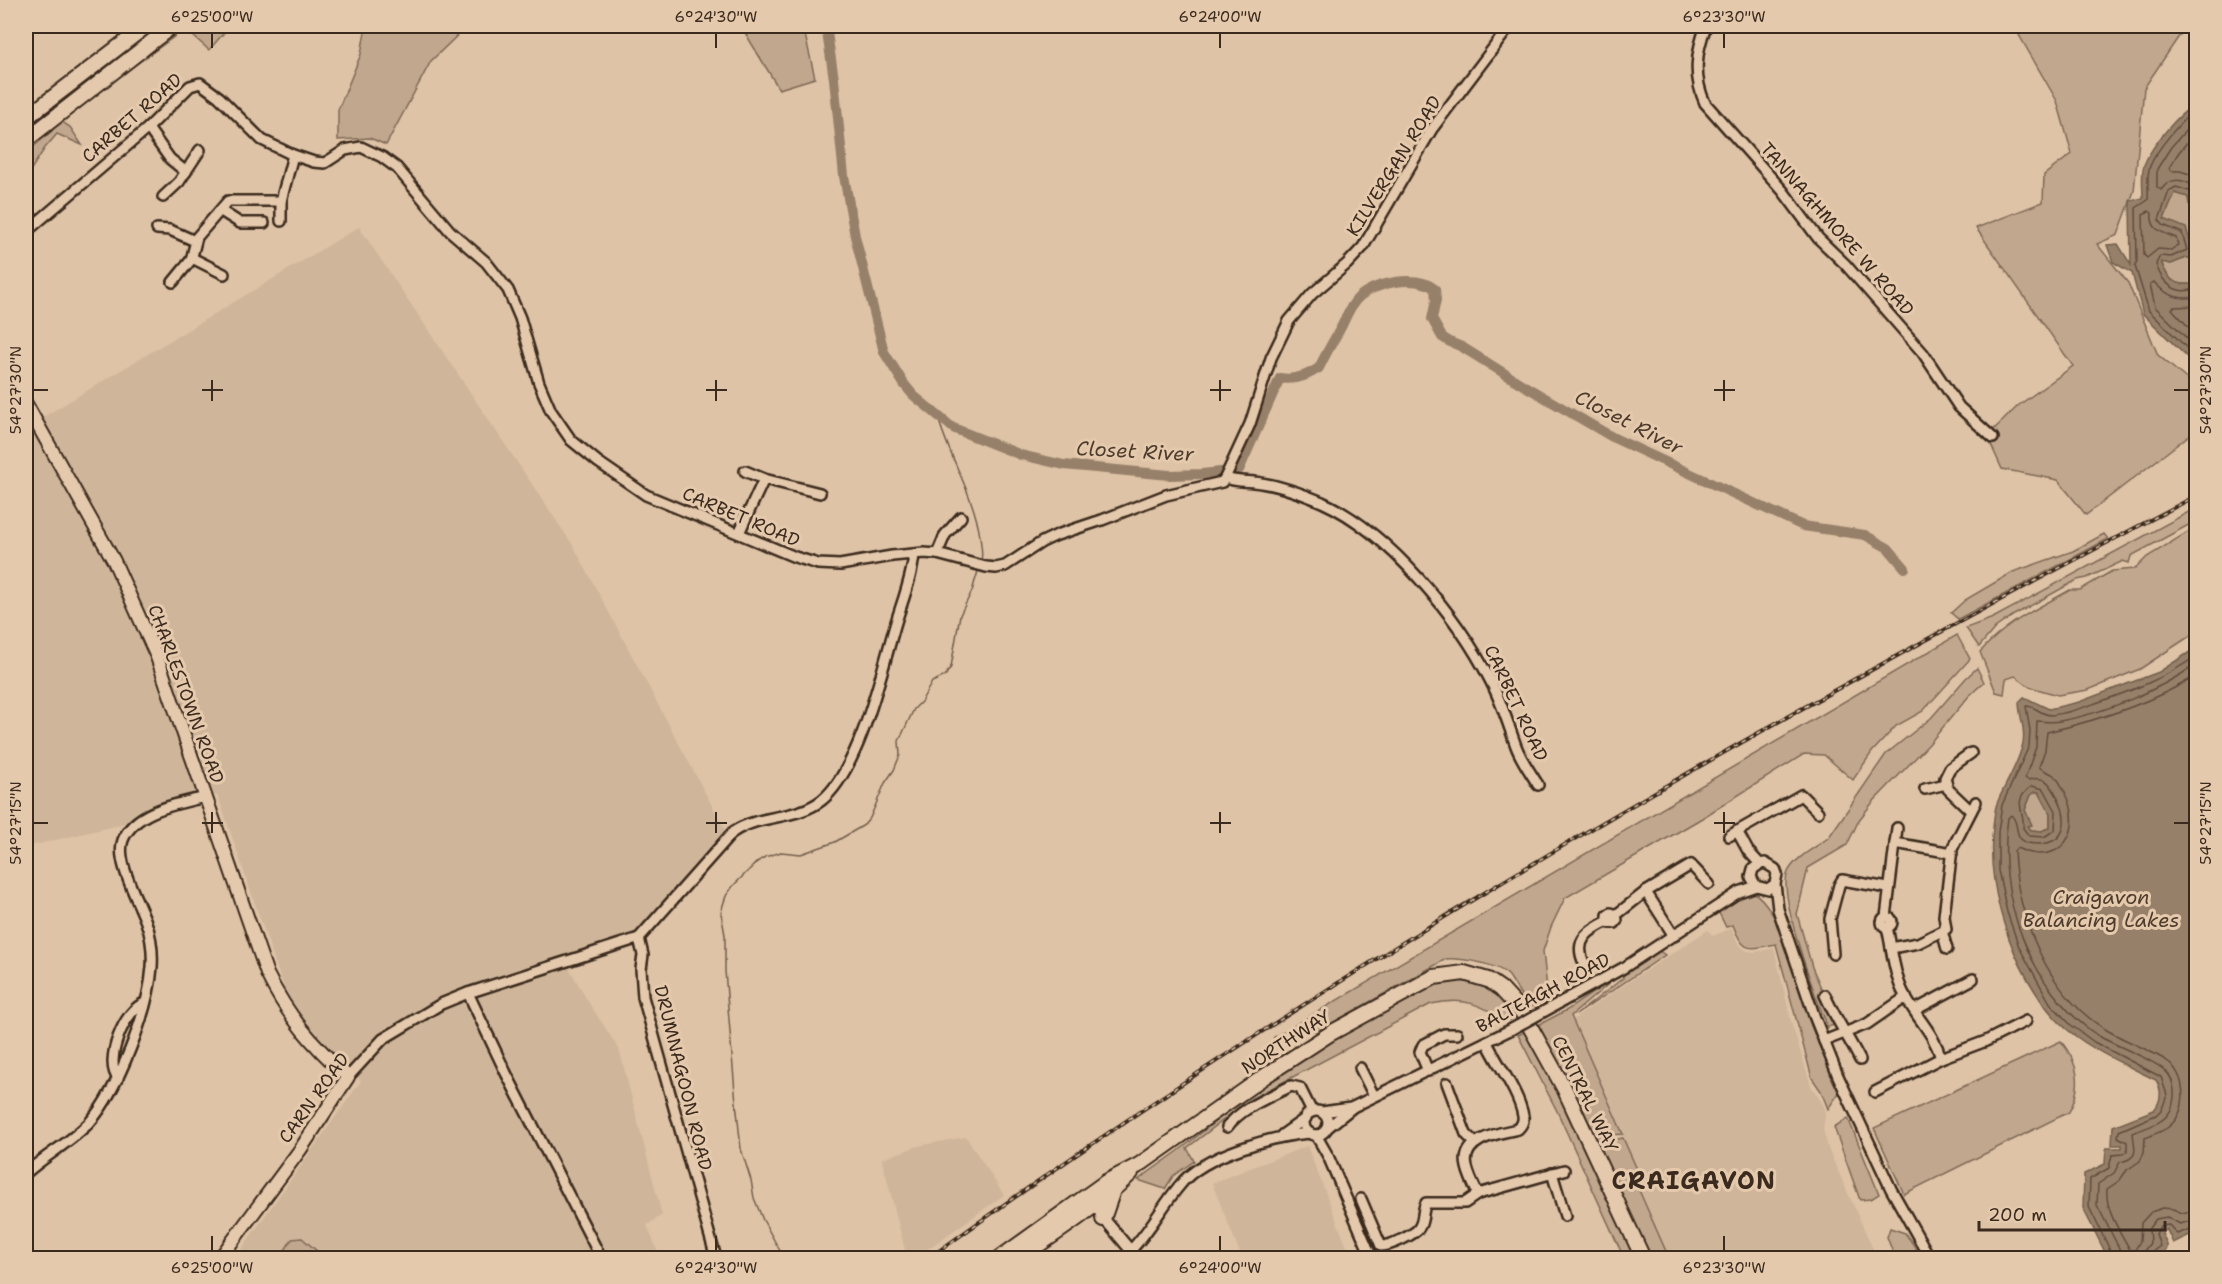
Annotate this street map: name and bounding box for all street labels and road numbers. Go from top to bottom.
street label: CARBET ROAD [77,68,187,168]
street label: KILVERGAN ROAD [1341,91,1447,241]
street label: TANNAGHMORE W ROAD [1755,137,1919,321]
street label: CARBET ROAD [679,481,804,553]
street label: CHARLESTOWN ROAD [142,601,230,787]
street label: CARBET ROAD [1479,641,1553,765]
street label: BALTEAGH ROAD [1472,947,1614,1039]
street label: DRUMNAGOON ROAD [648,983,718,1173]
street label: NORTHWAY [1237,1004,1335,1080]
street label: CENTRAL WAY [1546,1032,1624,1156]
street label: CARN ROAD [273,1048,355,1148]

